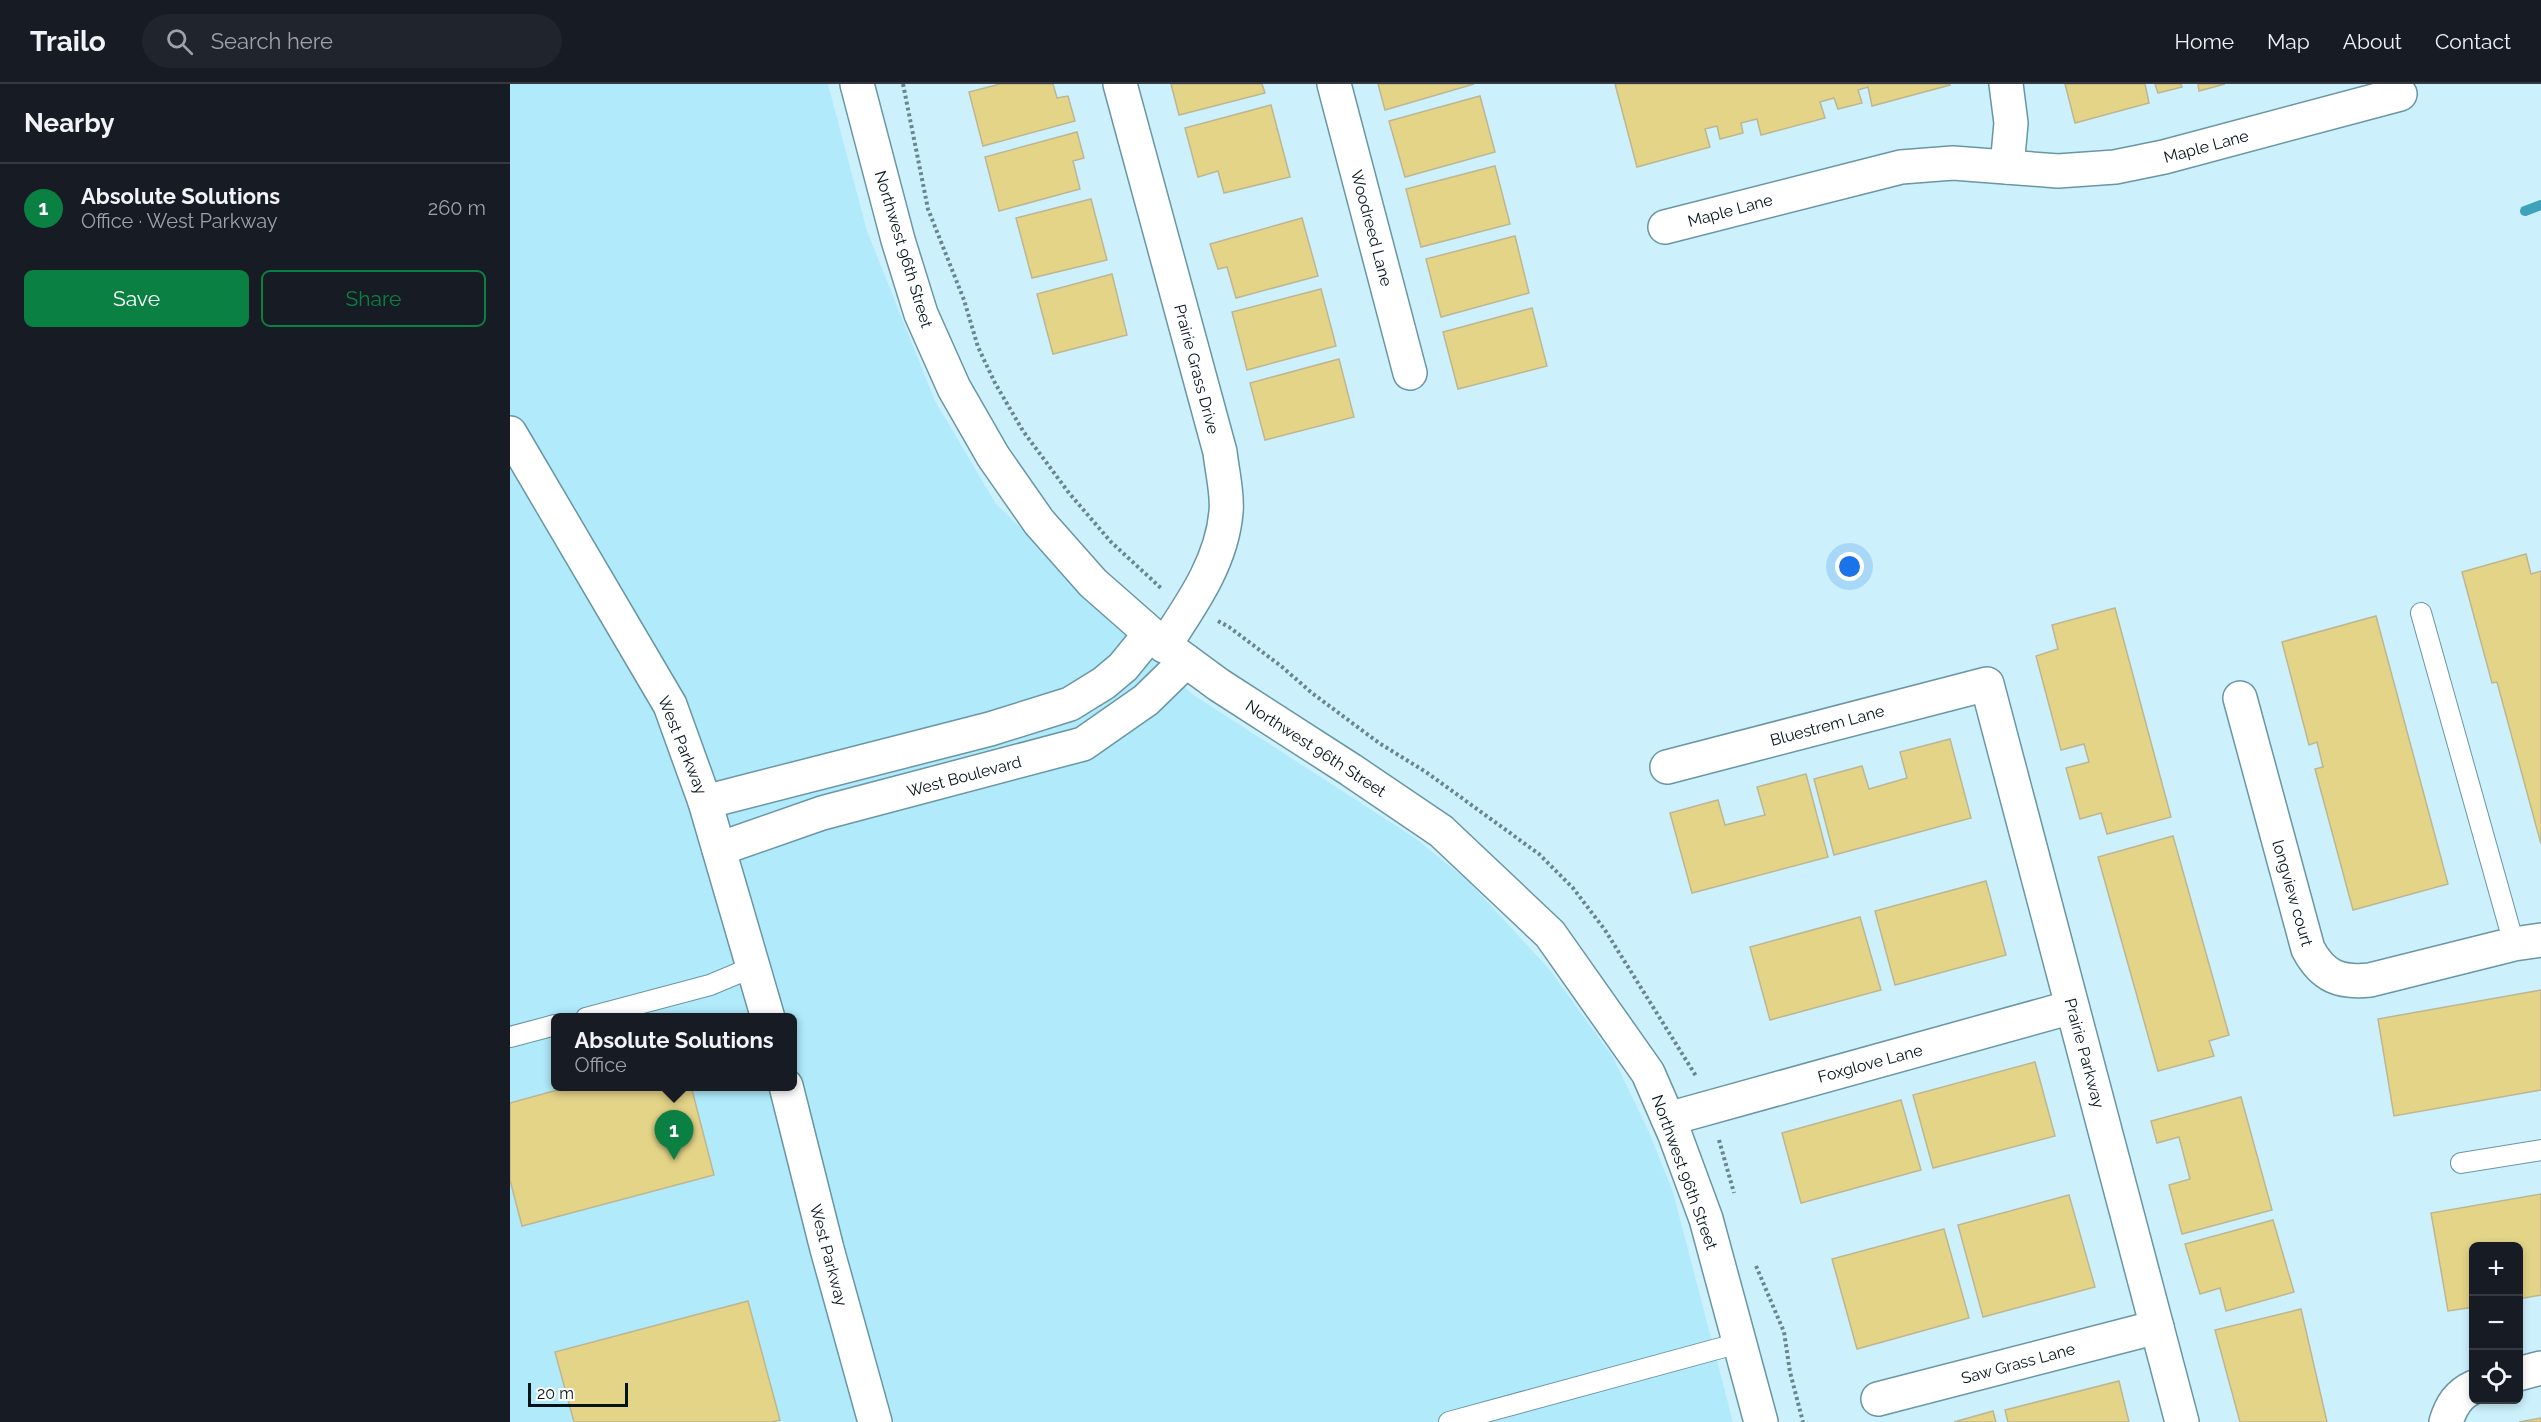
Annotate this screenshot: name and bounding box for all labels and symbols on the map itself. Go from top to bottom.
street label: Maple Lane [2162,126,2251,167]
street label: Northwest 96th Street [871,168,937,331]
street label: Woodreed Lane [1347,168,1396,288]
street label: Maple Lane [1686,190,1775,231]
street label: Prairie Grass Drive [1170,302,1223,436]
your location [1835,552,1864,581]
street label: West Parkway [654,693,711,798]
street label: Northwest 96th Street [1242,696,1390,801]
street label: Bluestrem Lane [1768,701,1886,750]
street label: West Boulevard [905,752,1024,801]
street label: longview court [2268,838,2317,949]
street label: Prairie Parkway [2061,996,2108,1110]
street label: Foxglove Lane [1816,1040,1925,1087]
street label: Northwest 96th Street [1648,1092,1722,1253]
pin: 1 [654,1110,694,1160]
street label: West Parkway [806,1202,851,1309]
street label: Saw Grass Lane [1959,1339,2077,1388]
scale bar [528,1380,628,1408]

